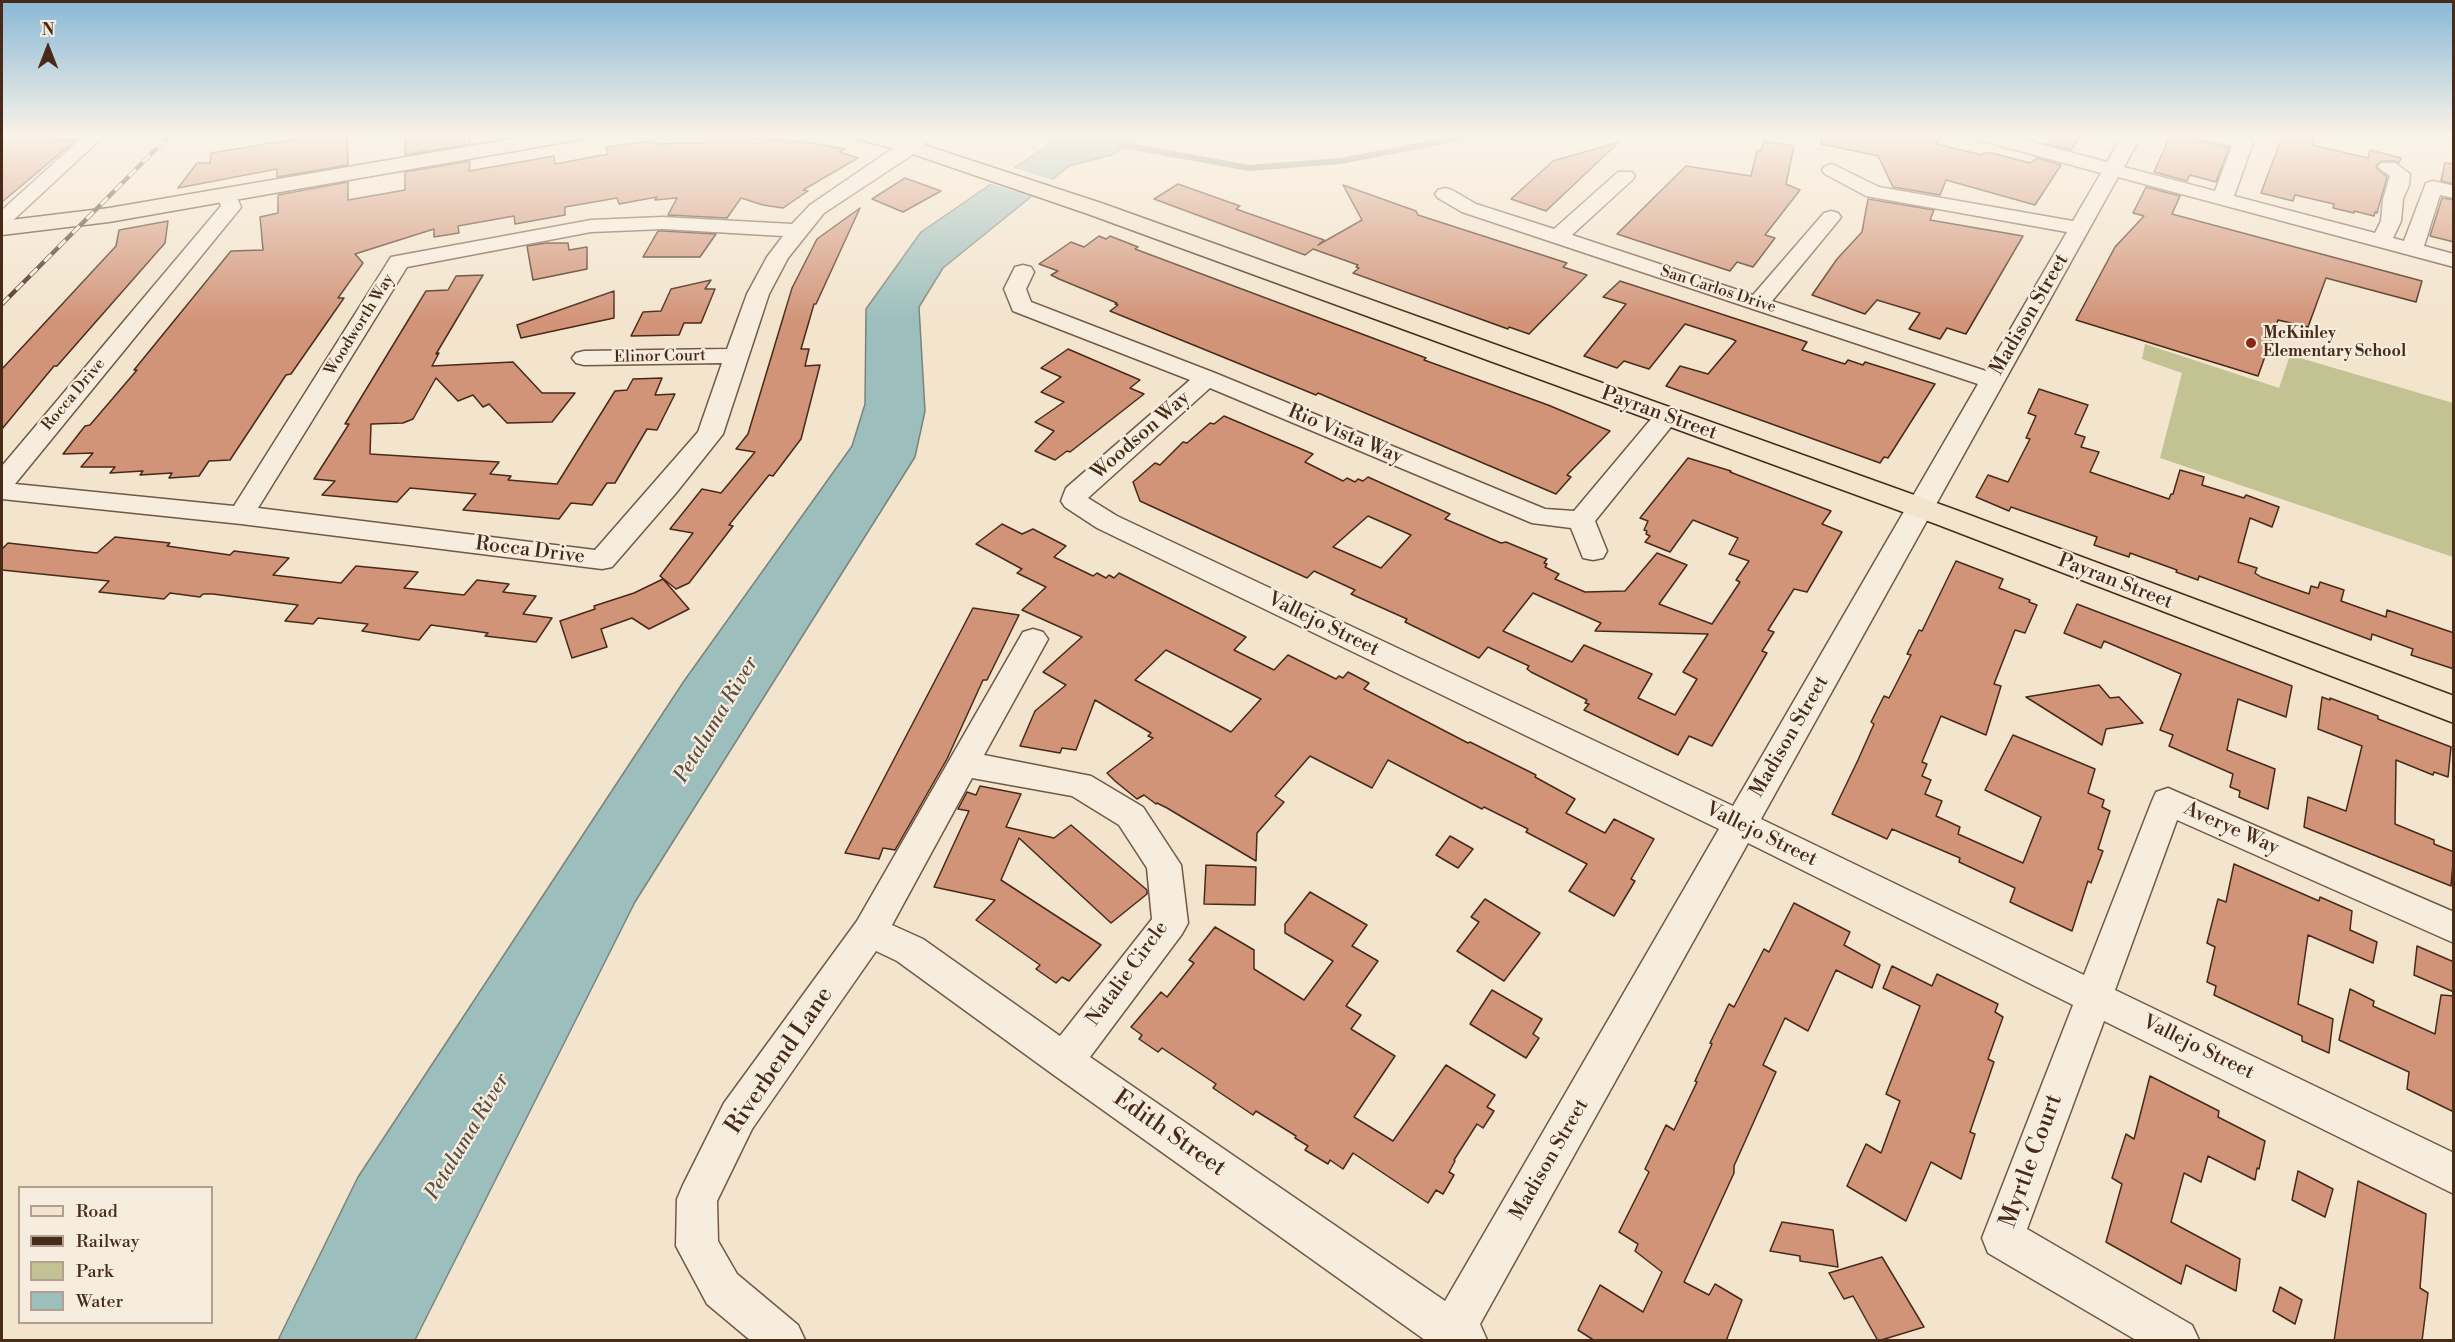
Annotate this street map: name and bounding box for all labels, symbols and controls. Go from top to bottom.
north arrow [18,18,78,78]
text: N [42,20,54,40]
street label: Madison Street [1986,250,2074,380]
street label: San Carlos Drive [1658,262,1778,318]
street label: Woodworth Way [321,271,399,379]
place label: McKinley Elementary School [2263,324,2406,362]
marker: McKinley Elementary School [2244,336,2258,350]
street label: Elinor Court [614,347,706,367]
street label: Rocca Drive [38,355,110,435]
street label: Payran Street [1598,382,1720,446]
street label: Woodson Way [1087,387,1195,485]
street label: Rio Vista Way [1284,400,1406,470]
street label: Rocca Drive [474,532,586,570]
street label: Payran Street [2054,549,2176,615]
street label: Vallejo Street [1263,588,1383,662]
water label: Petaluma River [670,652,764,788]
street label: Madison Street [1746,672,1834,802]
street label: Averye Way [2180,797,2282,861]
street label: Vallejo Street [1701,798,1821,872]
street label: Natalie Circle [1082,917,1174,1031]
street label: Riverbend Lane [720,982,840,1140]
street label: Vallejo Street [2138,1011,2258,1085]
water label: Petaluma River [421,1069,515,1205]
street label: Edith Street [1107,1085,1231,1183]
street label: Myrtle Court [1995,1090,2069,1232]
street label: Madison Street [1506,1095,1594,1225]
legend [18,1186,213,1324]
text: Road [76,1200,118,1223]
text: Railway [76,1230,139,1253]
text: Park [76,1260,113,1283]
text: Water [76,1290,123,1313]

